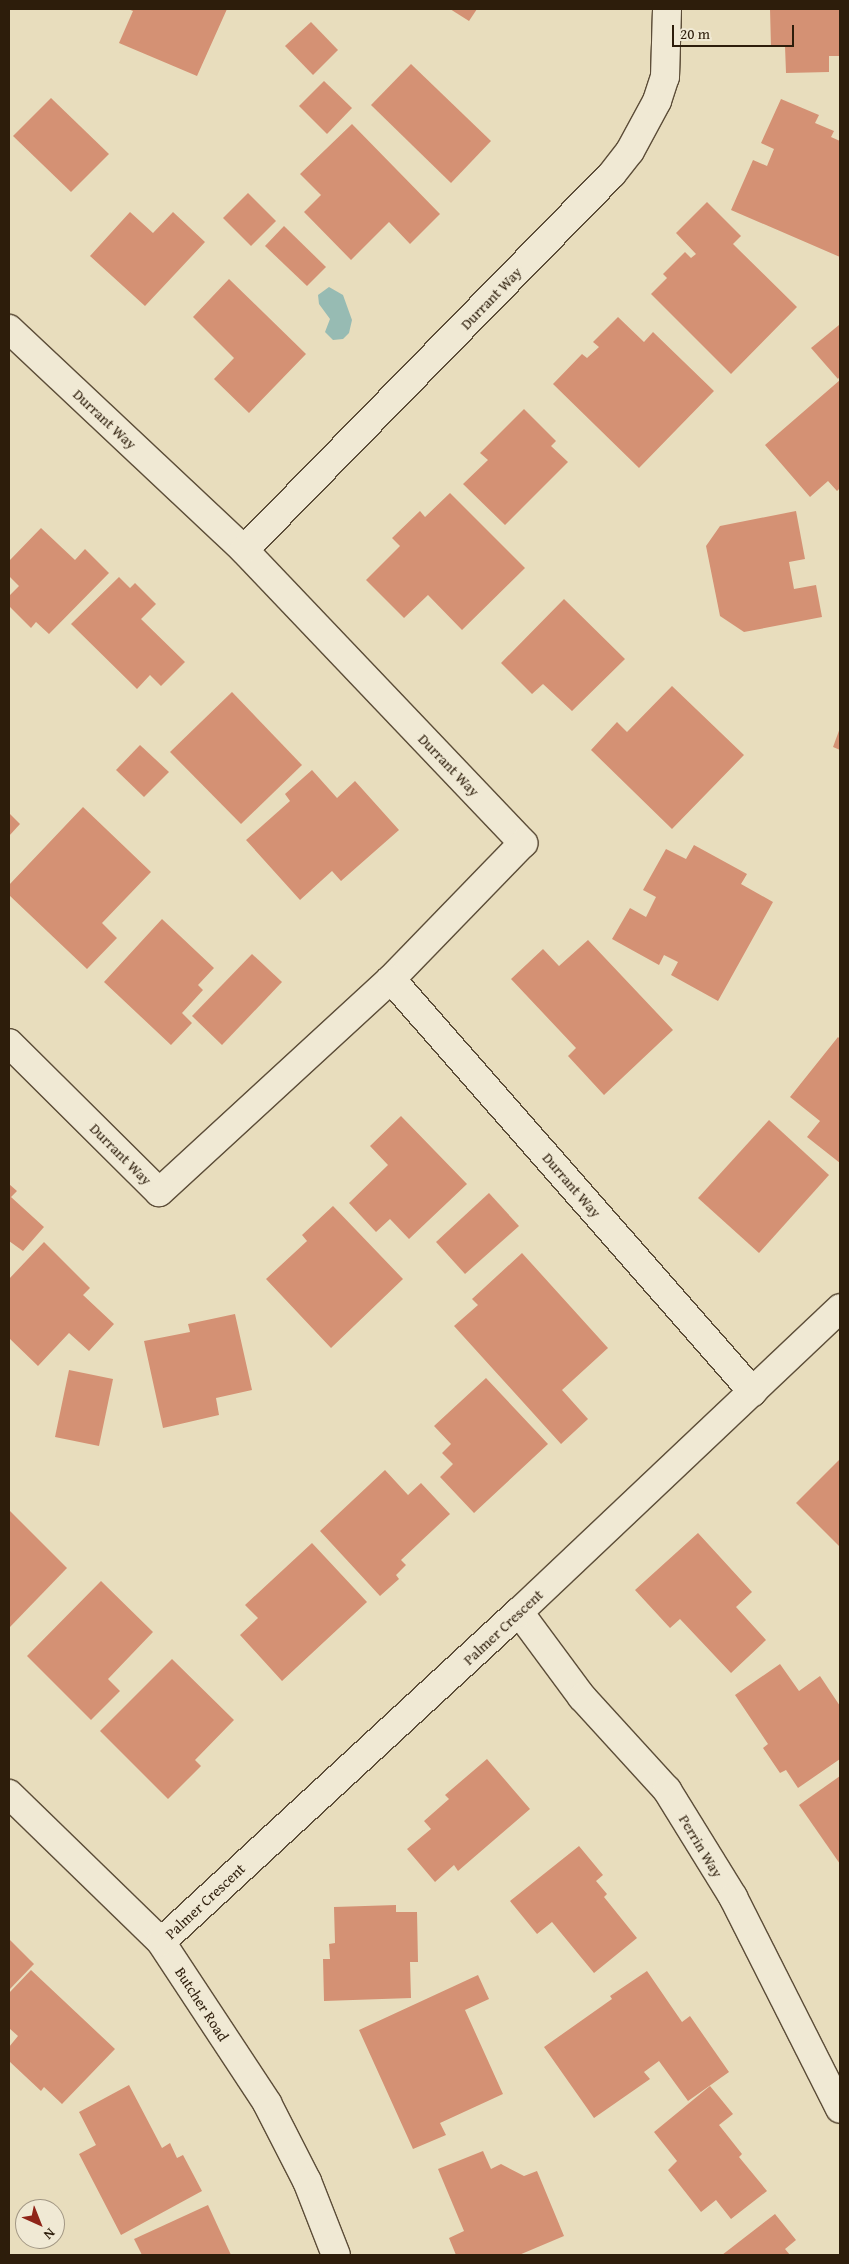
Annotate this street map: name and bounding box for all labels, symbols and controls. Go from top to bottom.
scale bar [674,15,796,47]
text: 20 m [680,23,710,44]
street label: Durrant Way [457,263,525,333]
street label: Durrant Way [70,385,140,453]
street label: Durrant Way [415,730,483,800]
street label: Durrant Way [86,1119,156,1189]
street label: Durrant Way [539,1149,605,1221]
street label: Palmer Crescent [459,1585,547,1669]
street label: Perrin Way [675,1811,727,1881]
street label: Palmer Crescent [161,1859,249,1943]
street label: Butcher Road [171,1964,233,2044]
north arrow [15,2199,65,2249]
text: N [39,2224,60,2245]

